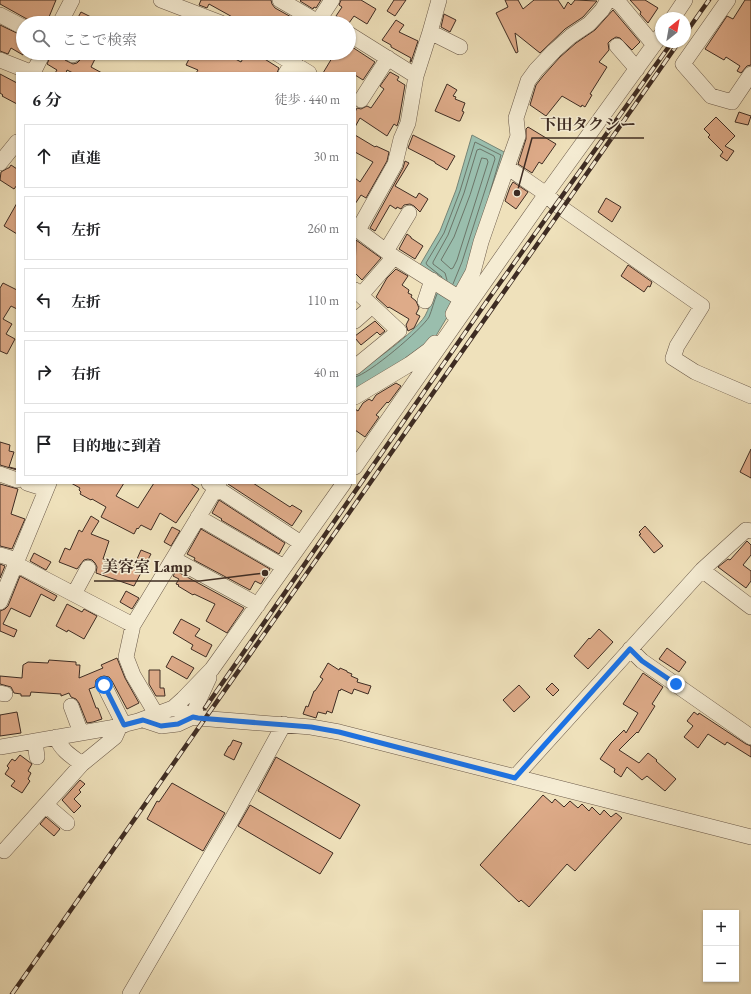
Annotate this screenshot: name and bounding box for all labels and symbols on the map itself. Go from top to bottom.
north arrow [655,12,691,48]
callout: 下田タクシー [532,110,644,138]
text: 下田タクシー [540,114,636,135]
callout: 美容室 Lamp [94,553,200,581]
text: 美容室 Lamp [102,556,192,577]
route end [667,675,685,693]
route start [95,676,113,694]

